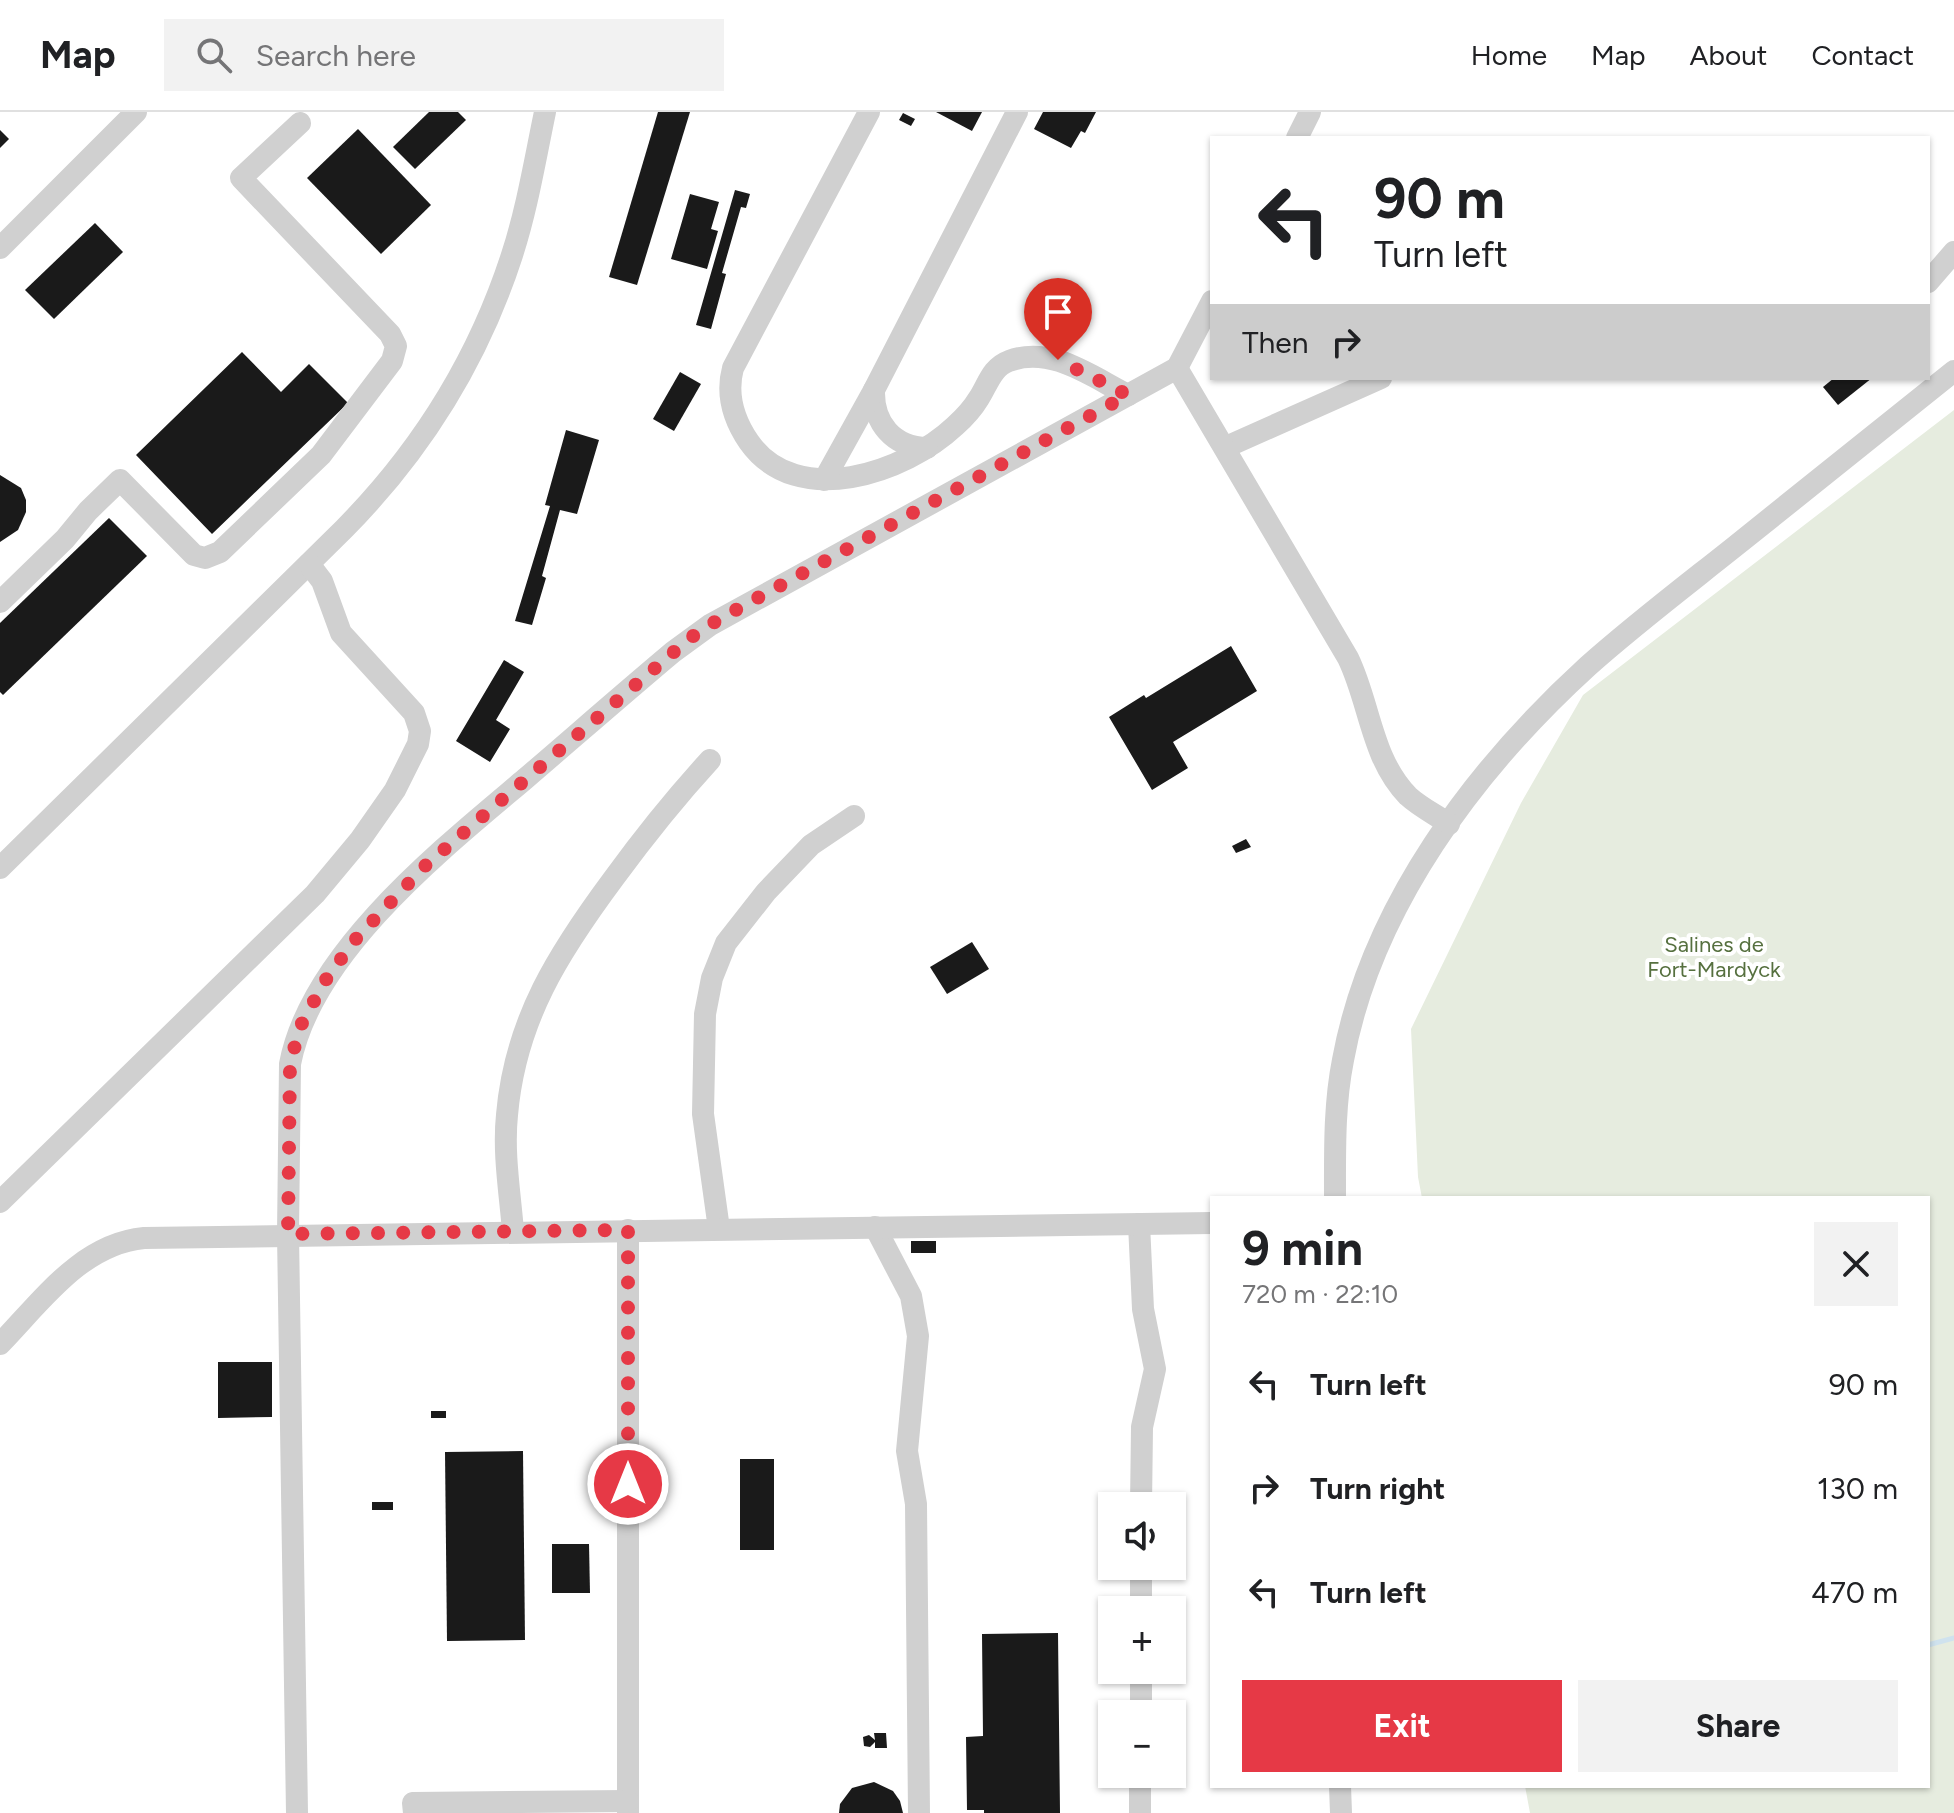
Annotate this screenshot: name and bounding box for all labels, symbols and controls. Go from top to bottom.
search box [164,19,724,91]
text: Map [40,32,116,78]
icon: search [192,33,236,77]
text: Search here [256,37,416,74]
text: Home [1471,38,1547,72]
text: Map [1591,38,1646,72]
text: About [1690,38,1767,72]
text: Contact [1811,38,1914,72]
text: 90 m [1374,165,1505,232]
icon: left [1242,168,1346,272]
text: Turn left [1374,233,1508,276]
pin [1024,278,1092,360]
icon: arrive [1036,290,1080,334]
icon: right [1324,320,1368,364]
text: Then [1242,324,1308,361]
park label: Salines de Fort-Mardyck [1647,931,1781,983]
text: 9 min [1242,1219,1363,1277]
button: close [1814,1222,1898,1306]
text: 720 m · 22:10 [1242,1278,1398,1310]
icon: left [1242,1362,1286,1406]
text: Turn left [1310,1366,1427,1403]
text: 90 m [1829,1366,1898,1403]
position arrow [586,1442,670,1526]
icon: right [1242,1466,1286,1510]
text: Turn right [1310,1470,1445,1507]
text: 130 m [1817,1470,1898,1507]
map controls [1098,1492,1186,1788]
button: sound [1098,1492,1186,1580]
icon: left [1242,1570,1286,1614]
text: Turn left [1310,1574,1427,1611]
text: 470 m [1811,1574,1898,1611]
button: + [1098,1596,1186,1684]
button: Exit [1242,1680,1562,1772]
button: Share [1578,1680,1898,1772]
button: − [1098,1700,1186,1788]

